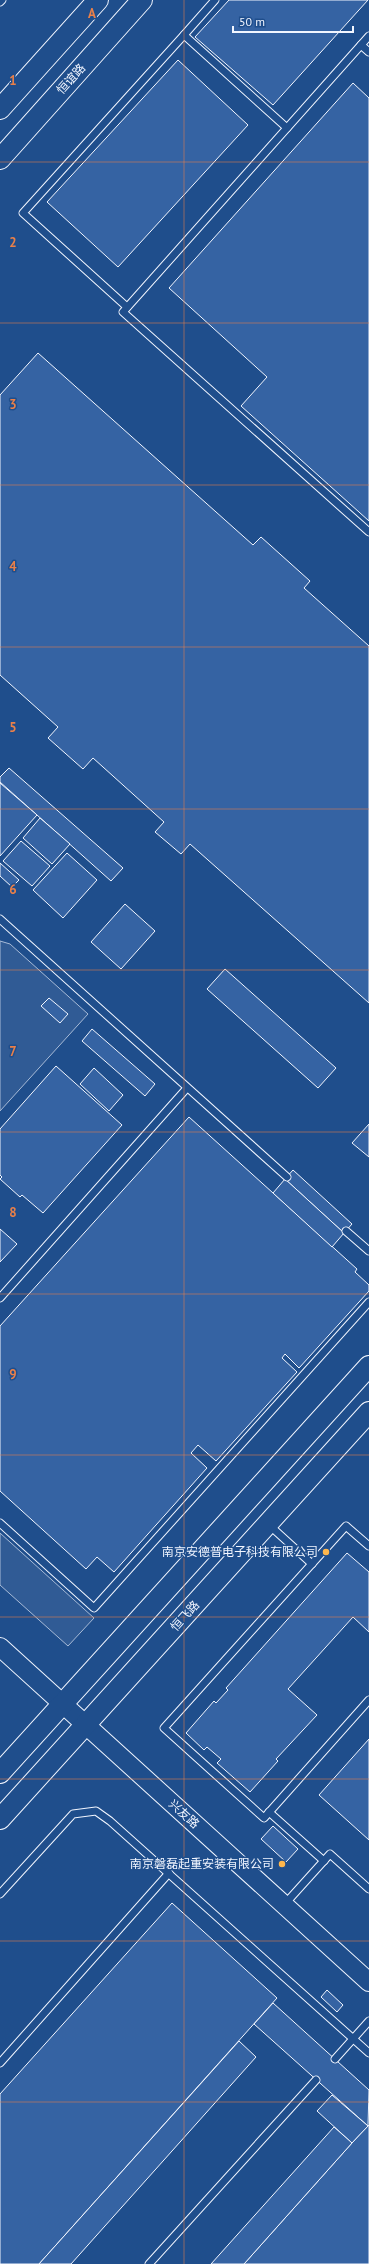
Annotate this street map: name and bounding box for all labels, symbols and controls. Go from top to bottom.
text: A [88,5,96,22]
scale bar [233,8,353,34]
text: 50 m [239,14,265,29]
street label: 恒谊路 [53,60,88,97]
text: 1 [9,72,17,89]
text: 2 [9,234,17,251]
text: 3 [9,396,17,413]
text: 4 [9,558,17,575]
text: 5 [9,719,17,736]
text: 6 [9,881,17,898]
text: 7 [9,1043,17,1060]
text: 8 [9,1204,17,1221]
text: 9 [9,1366,17,1383]
place label: 南京安德普电子科技有限公司 [162,1544,318,1559]
marker: 南京安德普电子科技有限公司 [321,1547,331,1557]
street label: 恒飞路 [167,1597,202,1634]
street label: 兴友路 [166,1796,203,1831]
place label: 南京磐磊起重安装有限公司 [130,1856,274,1871]
marker: 南京磐磊起重安装有限公司 [277,1859,287,1869]

